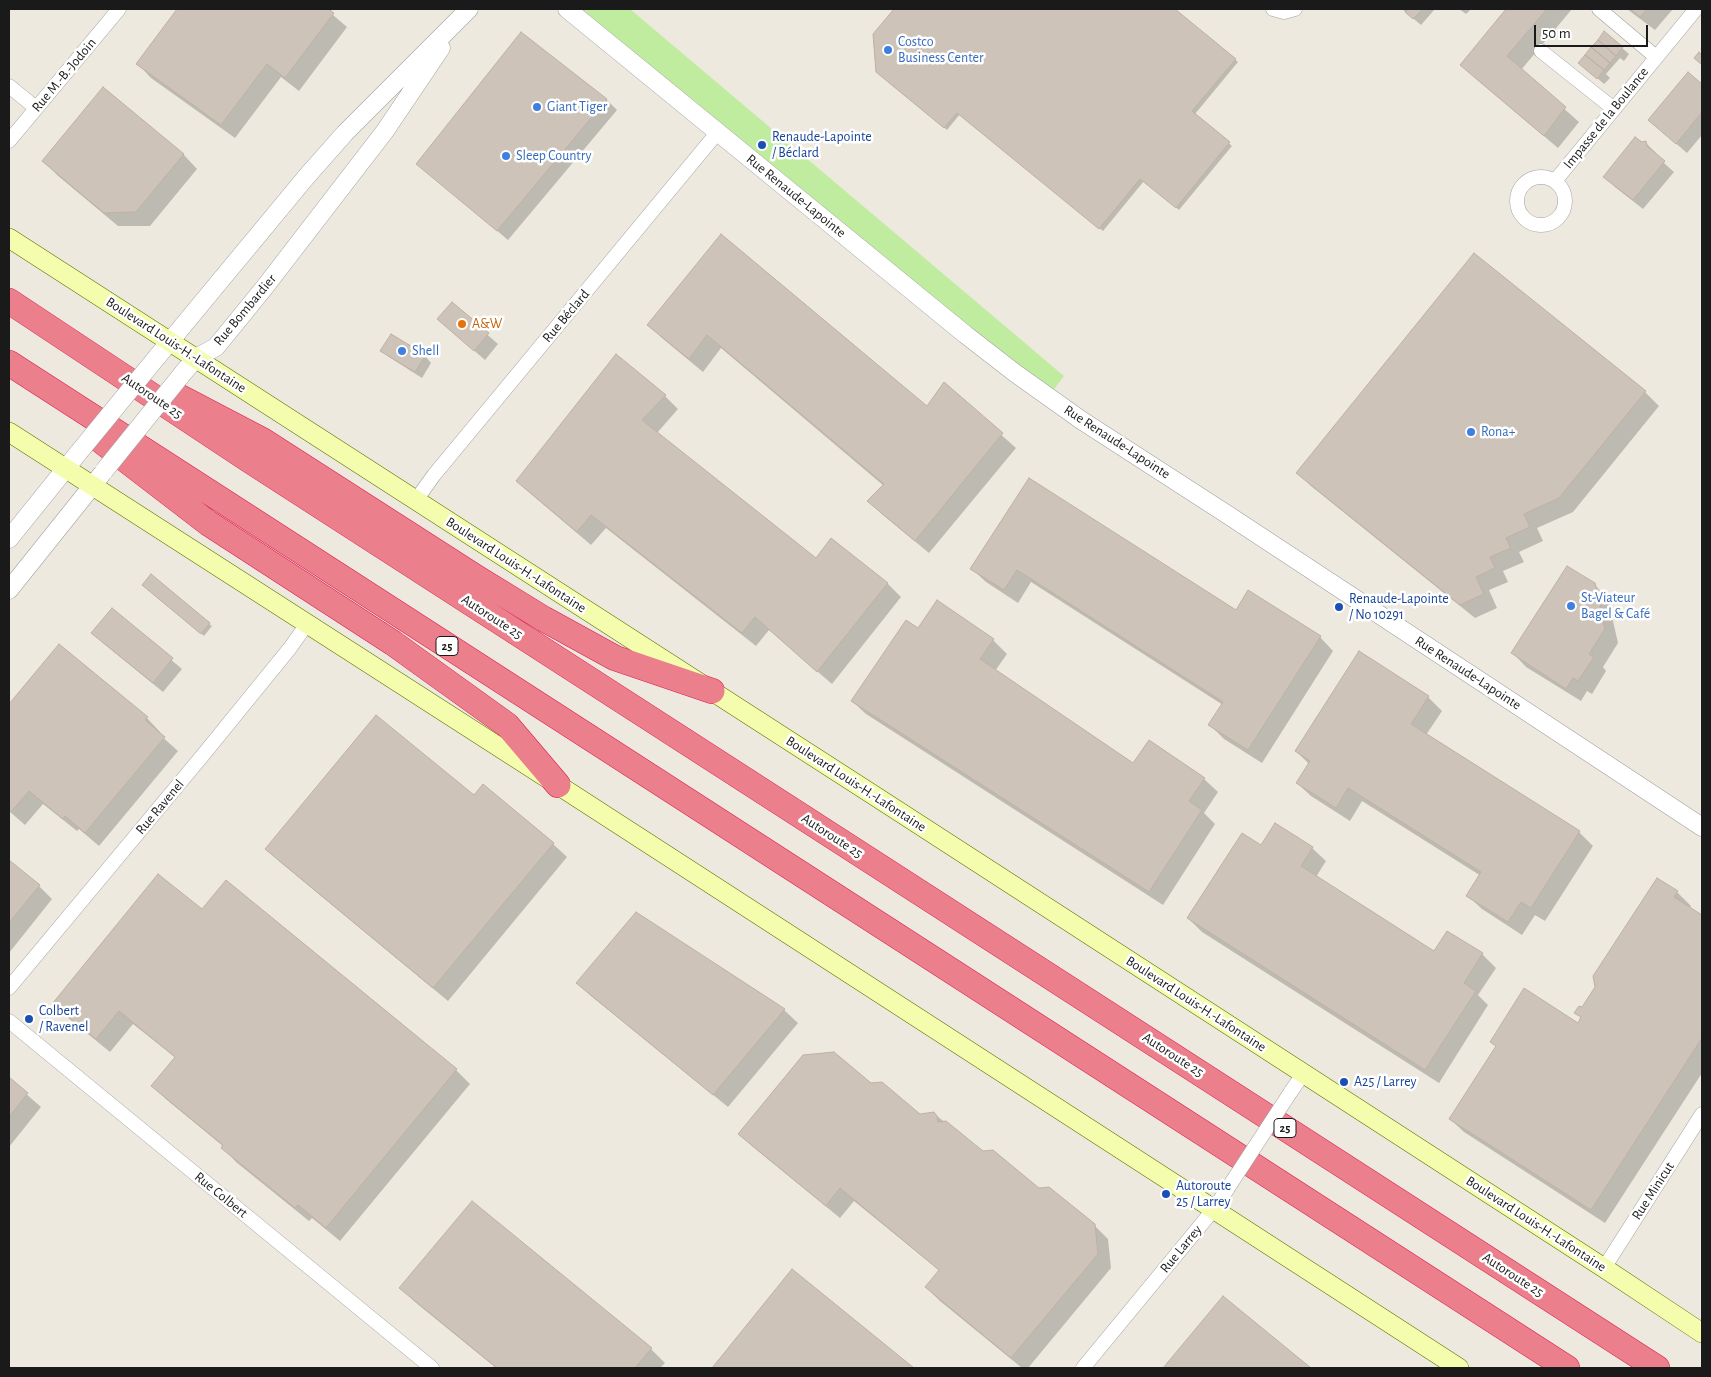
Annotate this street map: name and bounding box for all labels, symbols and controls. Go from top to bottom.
scale bar [1536,15,1650,47]
text: 50 m [1542,26,1571,41]
place label: Costco Business Center [898,34,983,66]
street label: Rue M.-B.-Jodoin [28,35,100,115]
marker: Costco Business Center [882,44,894,56]
street label: Impasse de la Boulance [1560,64,1652,172]
place label: Giant Tiger [547,99,607,115]
marker: Giant Tiger [531,101,543,113]
place label: Renaude-Lapointe / Béclard [772,129,872,162]
marker: Renaude-Lapointe / Béclard [756,139,768,151]
place label: Sleep Country [516,148,592,164]
marker: Sleep Country [500,150,512,162]
street label: Rue Renaude-Lapointe [743,151,849,241]
street label: Rue Bombardier [210,271,280,349]
street label: Rue Béclard [539,286,593,346]
street label: Boulevard Louis-H.-Lafontaine [103,293,249,397]
place label: A&W [472,316,502,332]
marker: A&W [456,318,468,330]
place label: Shell [412,343,439,359]
marker: Shell [396,345,408,357]
street label: Autoroute 25 [118,370,186,422]
street label: Rue Renaude-Lapointe [1061,401,1173,483]
place label: Rona+ [1481,424,1515,440]
marker: Rona+ [1465,426,1477,438]
street label: Boulevard Louis-H.-Lafontaine [443,513,589,617]
place label: St-Viateur Bagel & Café [1581,590,1650,622]
street label: Autoroute 25 [458,591,526,643]
place label: Renaude-Lapointe / No 10291 [1349,591,1449,624]
marker: St-Viateur Bagel & Café [1565,600,1577,612]
marker: Renaude-Lapointe / No 10291 [1333,601,1345,613]
street label: Rue Renaude-Lapointe [1412,632,1524,714]
road number: 25 [436,636,458,656]
street label: Boulevard Louis-H.-Lafontaine [783,732,929,836]
street label: Rue Ravenel [132,776,188,838]
street label: Autoroute 25 [798,810,866,862]
street label: Boulevard Louis-H.-Lafontaine [1123,952,1269,1056]
place label: Colbert / Ravenel [39,1003,88,1036]
marker: Colbert / Ravenel [23,1013,35,1025]
street label: Autoroute 25 [1139,1029,1207,1081]
place label: A25 / Larrey [1354,1074,1417,1090]
marker: A25 / Larrey [1338,1076,1350,1088]
road number: 25 [1274,1118,1296,1138]
street label: Rue Minicut [1628,1159,1678,1223]
street label: Rue Colbert [191,1169,251,1221]
street label: Boulevard Louis-H.-Lafontaine [1463,1172,1609,1276]
place label: Autoroute 25 / Larrey [1176,1178,1231,1210]
marker: Autoroute 25 / Larrey [1160,1188,1172,1200]
street label: Rue Larrey [1157,1222,1205,1276]
street label: Autoroute 25 [1479,1249,1547,1301]

